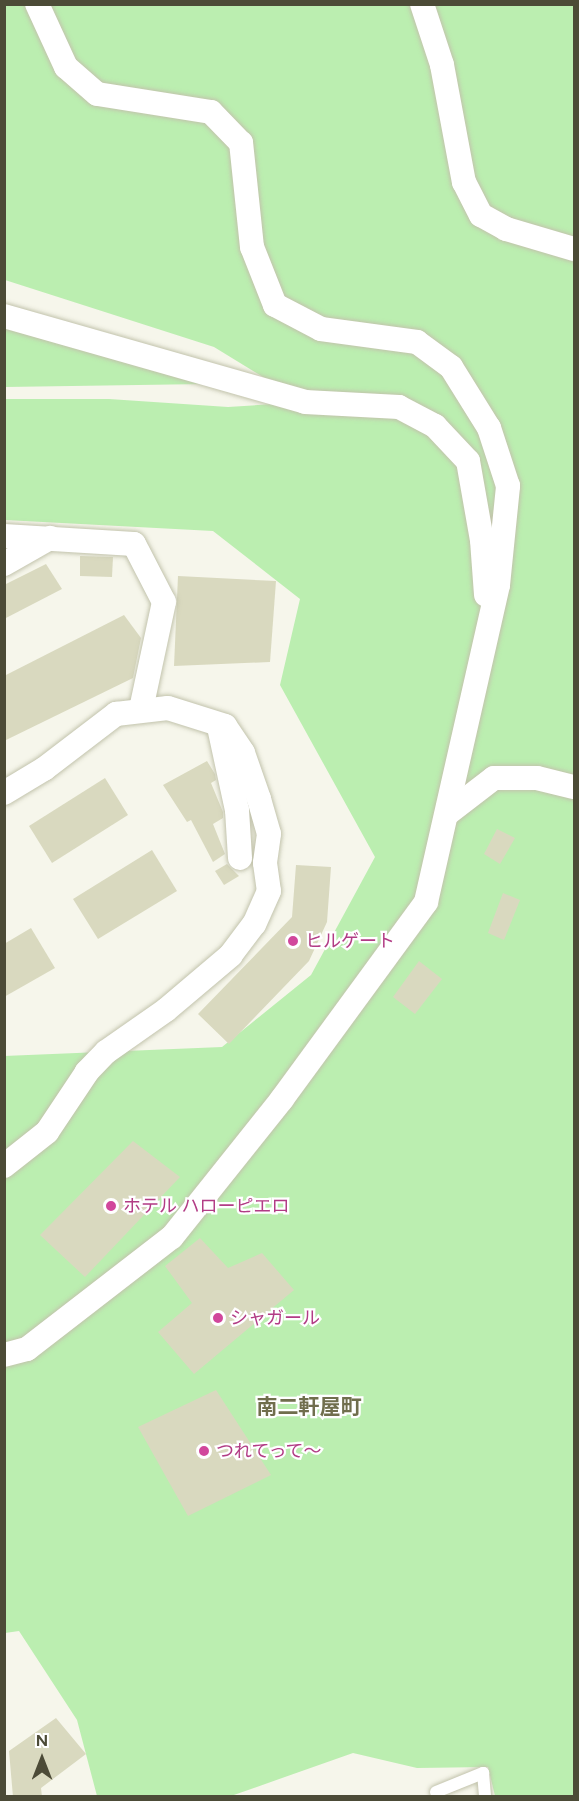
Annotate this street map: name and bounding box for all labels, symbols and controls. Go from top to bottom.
place label: ヒルゲート [305,930,395,952]
marker: ヒルゲート [286,934,300,948]
place label: ホテル ハローピエロ [123,1195,289,1217]
marker: ホテル ハローピエロ [104,1199,118,1213]
place label: シャガール [230,1307,320,1329]
marker: シャガール [211,1311,225,1325]
district label: 南二軒屋町 [257,1394,361,1420]
place label: つれてって～ [216,1440,324,1462]
marker: つれてって～ [197,1444,211,1458]
north arrow [12,1729,72,1789]
text: N [36,1731,48,1750]

